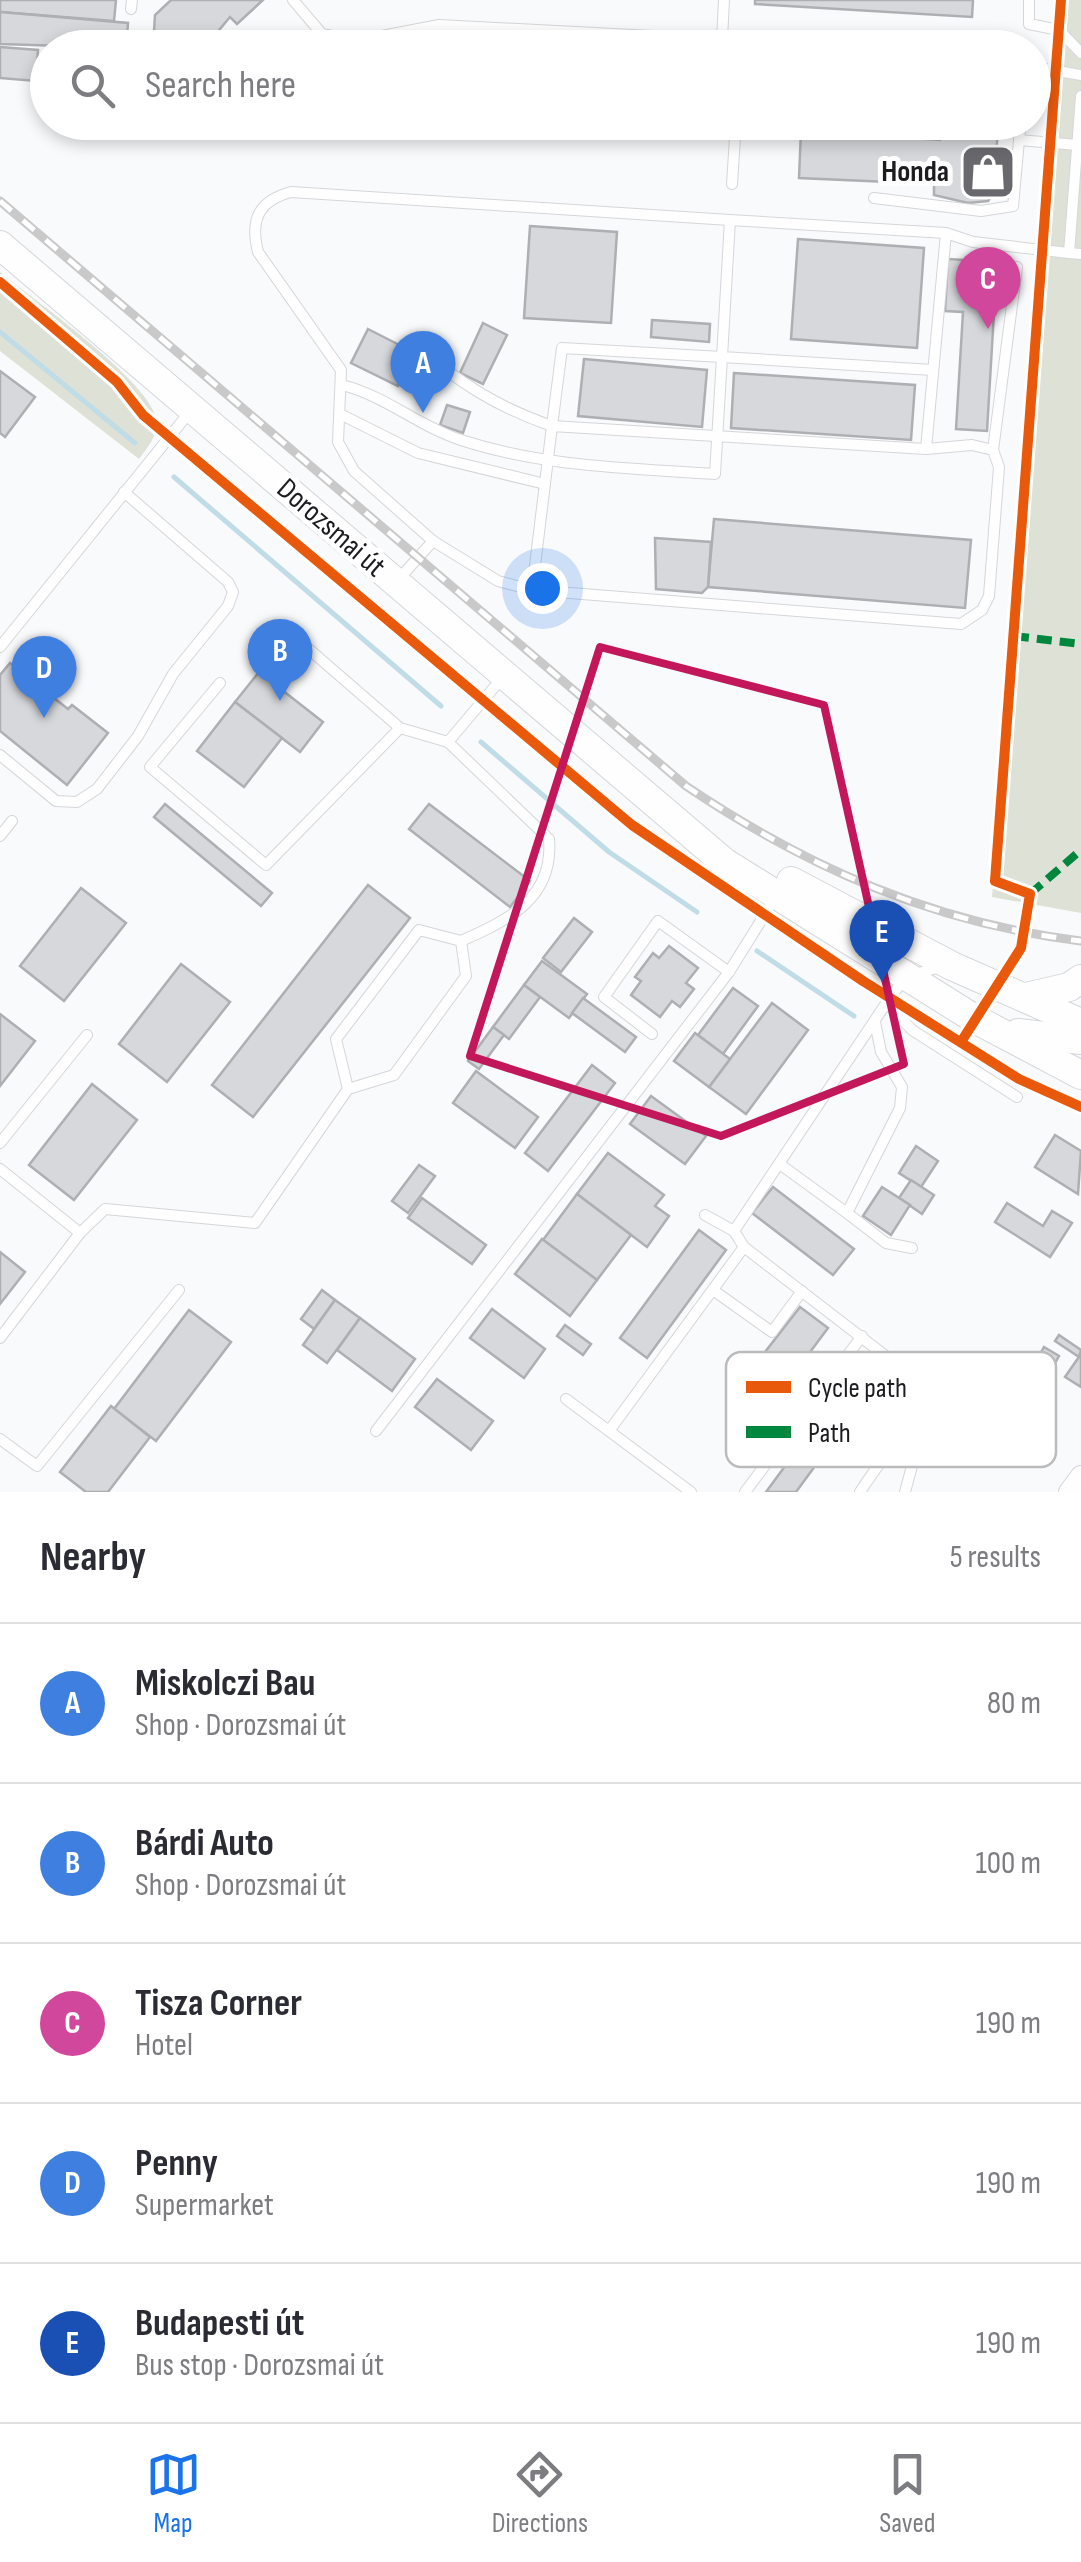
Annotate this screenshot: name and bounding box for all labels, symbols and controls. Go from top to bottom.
search box [30,30,1051,140]
icon: search [65,58,120,113]
text: Search here [145,63,296,108]
shop icon: Honda [958,142,1018,202]
place label: Honda [881,154,949,190]
pin: C [956,246,1020,329]
pin: A [390,330,456,413]
street label: Dorozsmai út [269,471,393,585]
your location [517,563,568,614]
pin: B [248,618,312,701]
pin: D [12,636,76,718]
pin: E [850,900,914,982]
legend [726,1352,1056,1467]
text: Cycle path [808,1372,907,1405]
text: Path [808,1417,851,1450]
text: Nearby [40,1532,146,1583]
text: 5 results [950,1538,1041,1577]
text: Miskolczi Bau [135,1661,315,1706]
text: A [65,1684,80,1723]
text: 80 m [987,1684,1041,1723]
text: Shop · Dorozsmai út [135,1706,346,1745]
text: Bárdi Auto [135,1821,274,1866]
text: B [65,1844,80,1883]
text: 100 m [976,1844,1041,1883]
text: Shop · Dorozsmai út [135,1866,346,1905]
text: Tisza Corner [135,1981,302,2026]
text: C [64,2004,81,2043]
text: 190 m [976,2004,1041,2043]
text: Hotel [135,2026,193,2065]
text: Penny [135,2141,218,2186]
text: D [64,2164,81,2203]
text: 190 m [976,2164,1041,2203]
text: Supermarket [135,2186,274,2225]
text: Budapesti út [135,2301,304,2346]
text: E [66,2324,79,2363]
text: 190 m [976,2324,1041,2363]
text: Bus stop · Dorozsmai út [135,2346,384,2385]
tab: Map [146,2447,201,2540]
tab: Directions [492,2447,588,2540]
tab: Saved [879,2447,935,2540]

